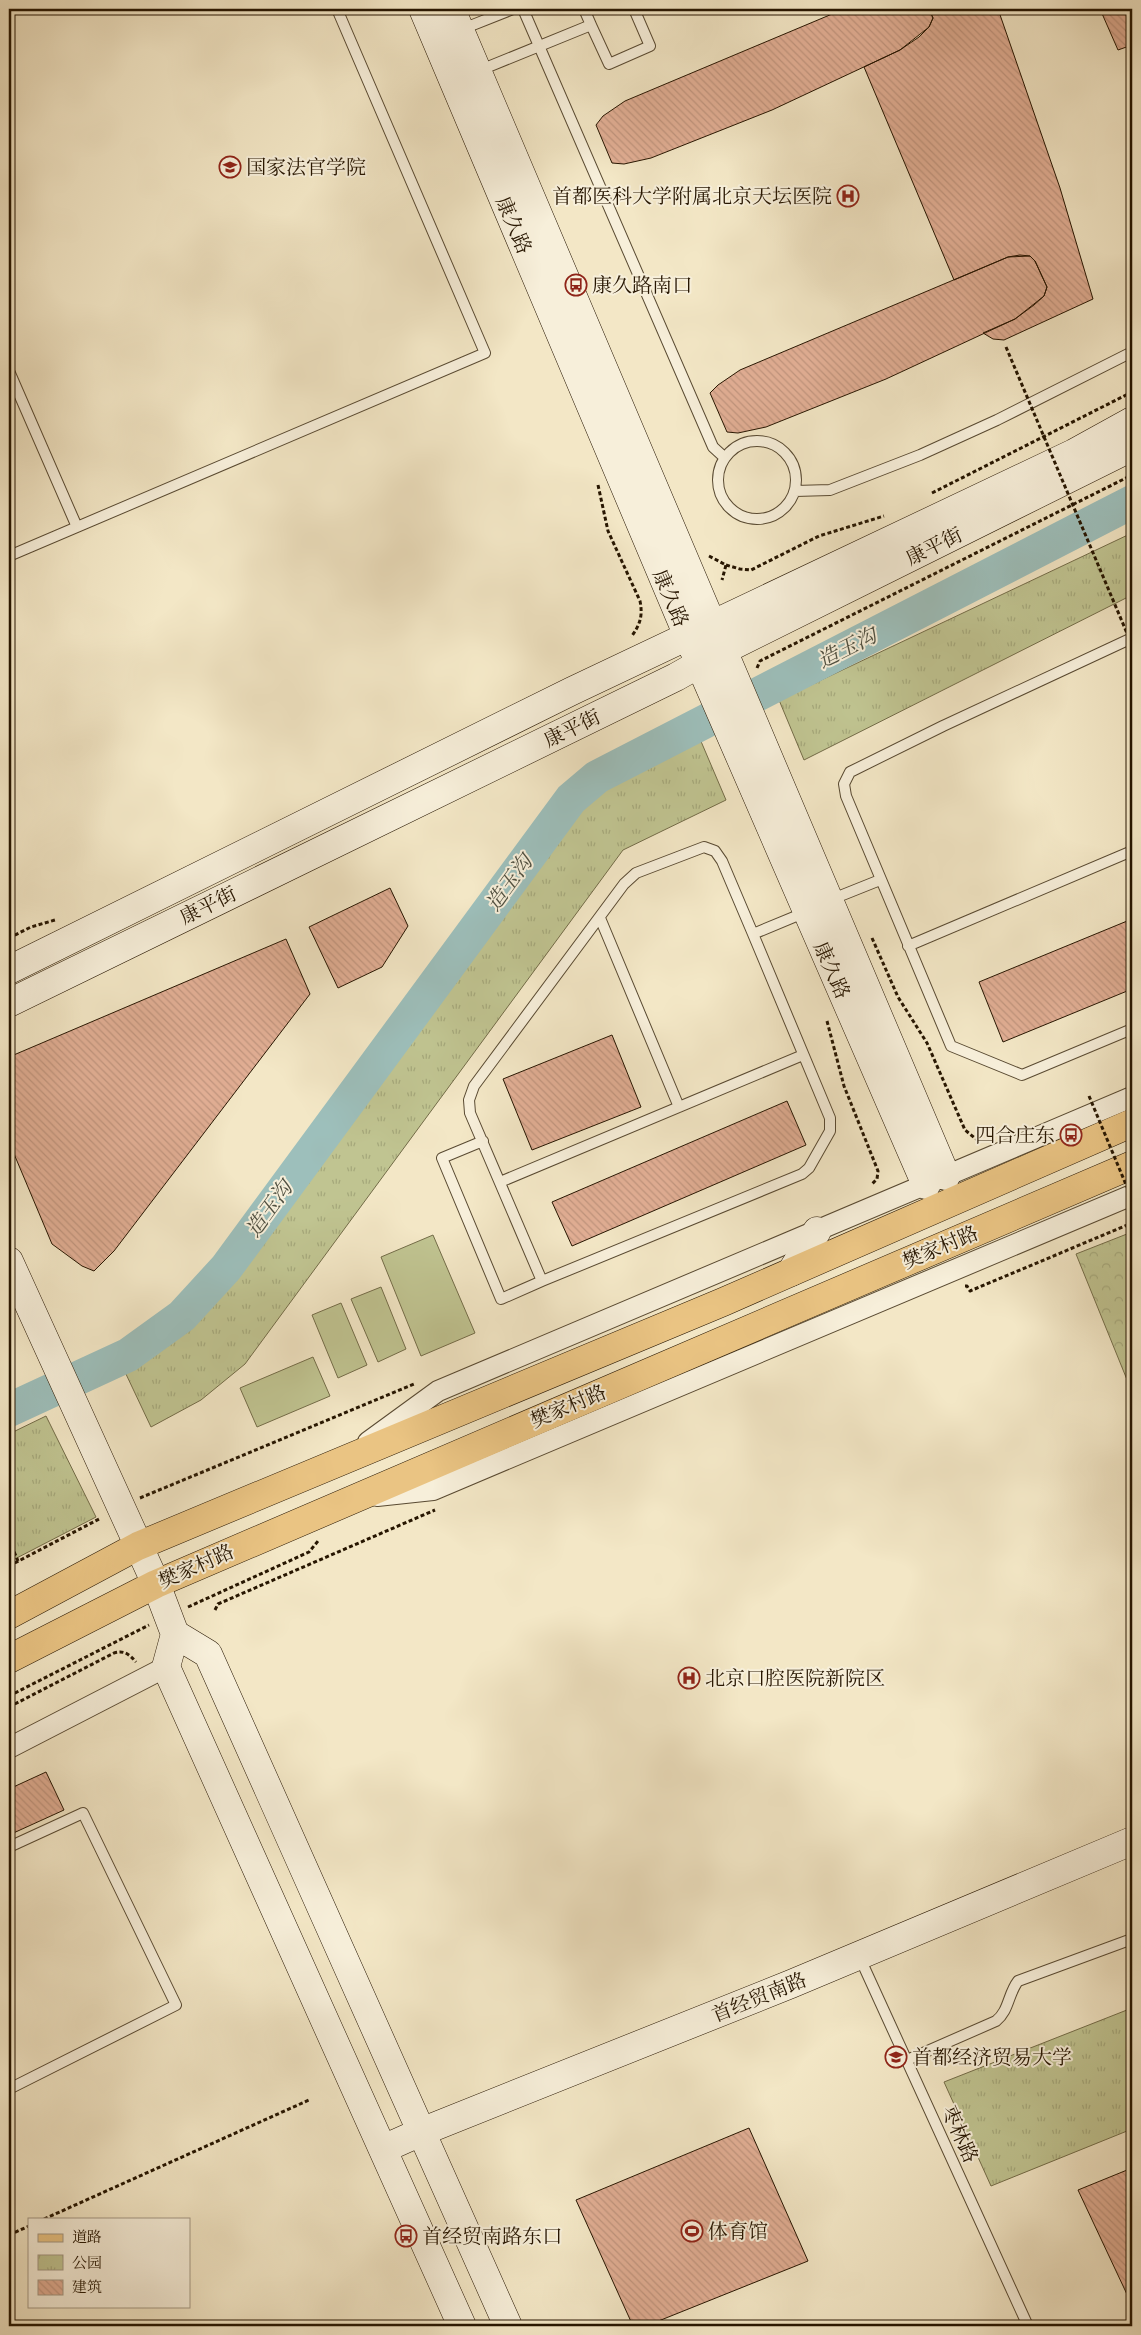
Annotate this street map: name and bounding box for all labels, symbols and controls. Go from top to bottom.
place label: 国家法官学院 [246,154,366,180]
school or university icon: 国家法官学院 [218,155,242,179]
place label: 首都医科大学附属北京天坛医院 [552,183,832,209]
hospital icon: 首都医科大学附属北京天坛医院 [836,184,860,208]
street label: 康久路 [490,192,538,258]
place label: 康久路南口 [592,272,692,298]
bus stop icon: 康久路南口 [564,273,588,297]
street label: 康平街 [901,521,967,571]
street label: 康久路 [647,565,695,631]
water label: 造玉沟 [813,620,884,674]
street label: 康平街 [539,703,605,753]
water label: 造玉沟 [479,847,540,916]
street label: 康平街 [175,880,241,930]
street label: 康久路 [808,937,856,1003]
place label: 四合庄东 [975,1122,1055,1148]
bus stop icon: 四合庄东 [1059,1123,1083,1147]
water label: 造玉沟 [239,1173,300,1242]
street label: 樊家村路 [898,1219,982,1275]
street label: 樊家村路 [526,1378,610,1434]
street label: 樊家村路 [154,1538,238,1594]
place label: 北京口腔医院新院区 [705,1665,885,1691]
hospital icon: 北京口腔医院新院区 [677,1666,701,1690]
street label: 首经贸南路 [708,1966,810,2028]
place label: 首都经济贸易大学 [912,2044,1072,2070]
school or university icon: 首都经济贸易大学 [884,2045,908,2069]
street label: 枣林路 [936,2101,984,2167]
legend [28,2218,190,2308]
place label: 体育馆 [708,2218,768,2244]
sports icon: 体育馆 [680,2219,704,2243]
place label: 首经贸南路东口 [422,2223,562,2249]
bus stop icon: 首经贸南路东口 [394,2224,418,2248]
text: 道路 [72,2227,102,2246]
text: 公园 [72,2253,102,2272]
text: 建筑 [72,2277,102,2296]

